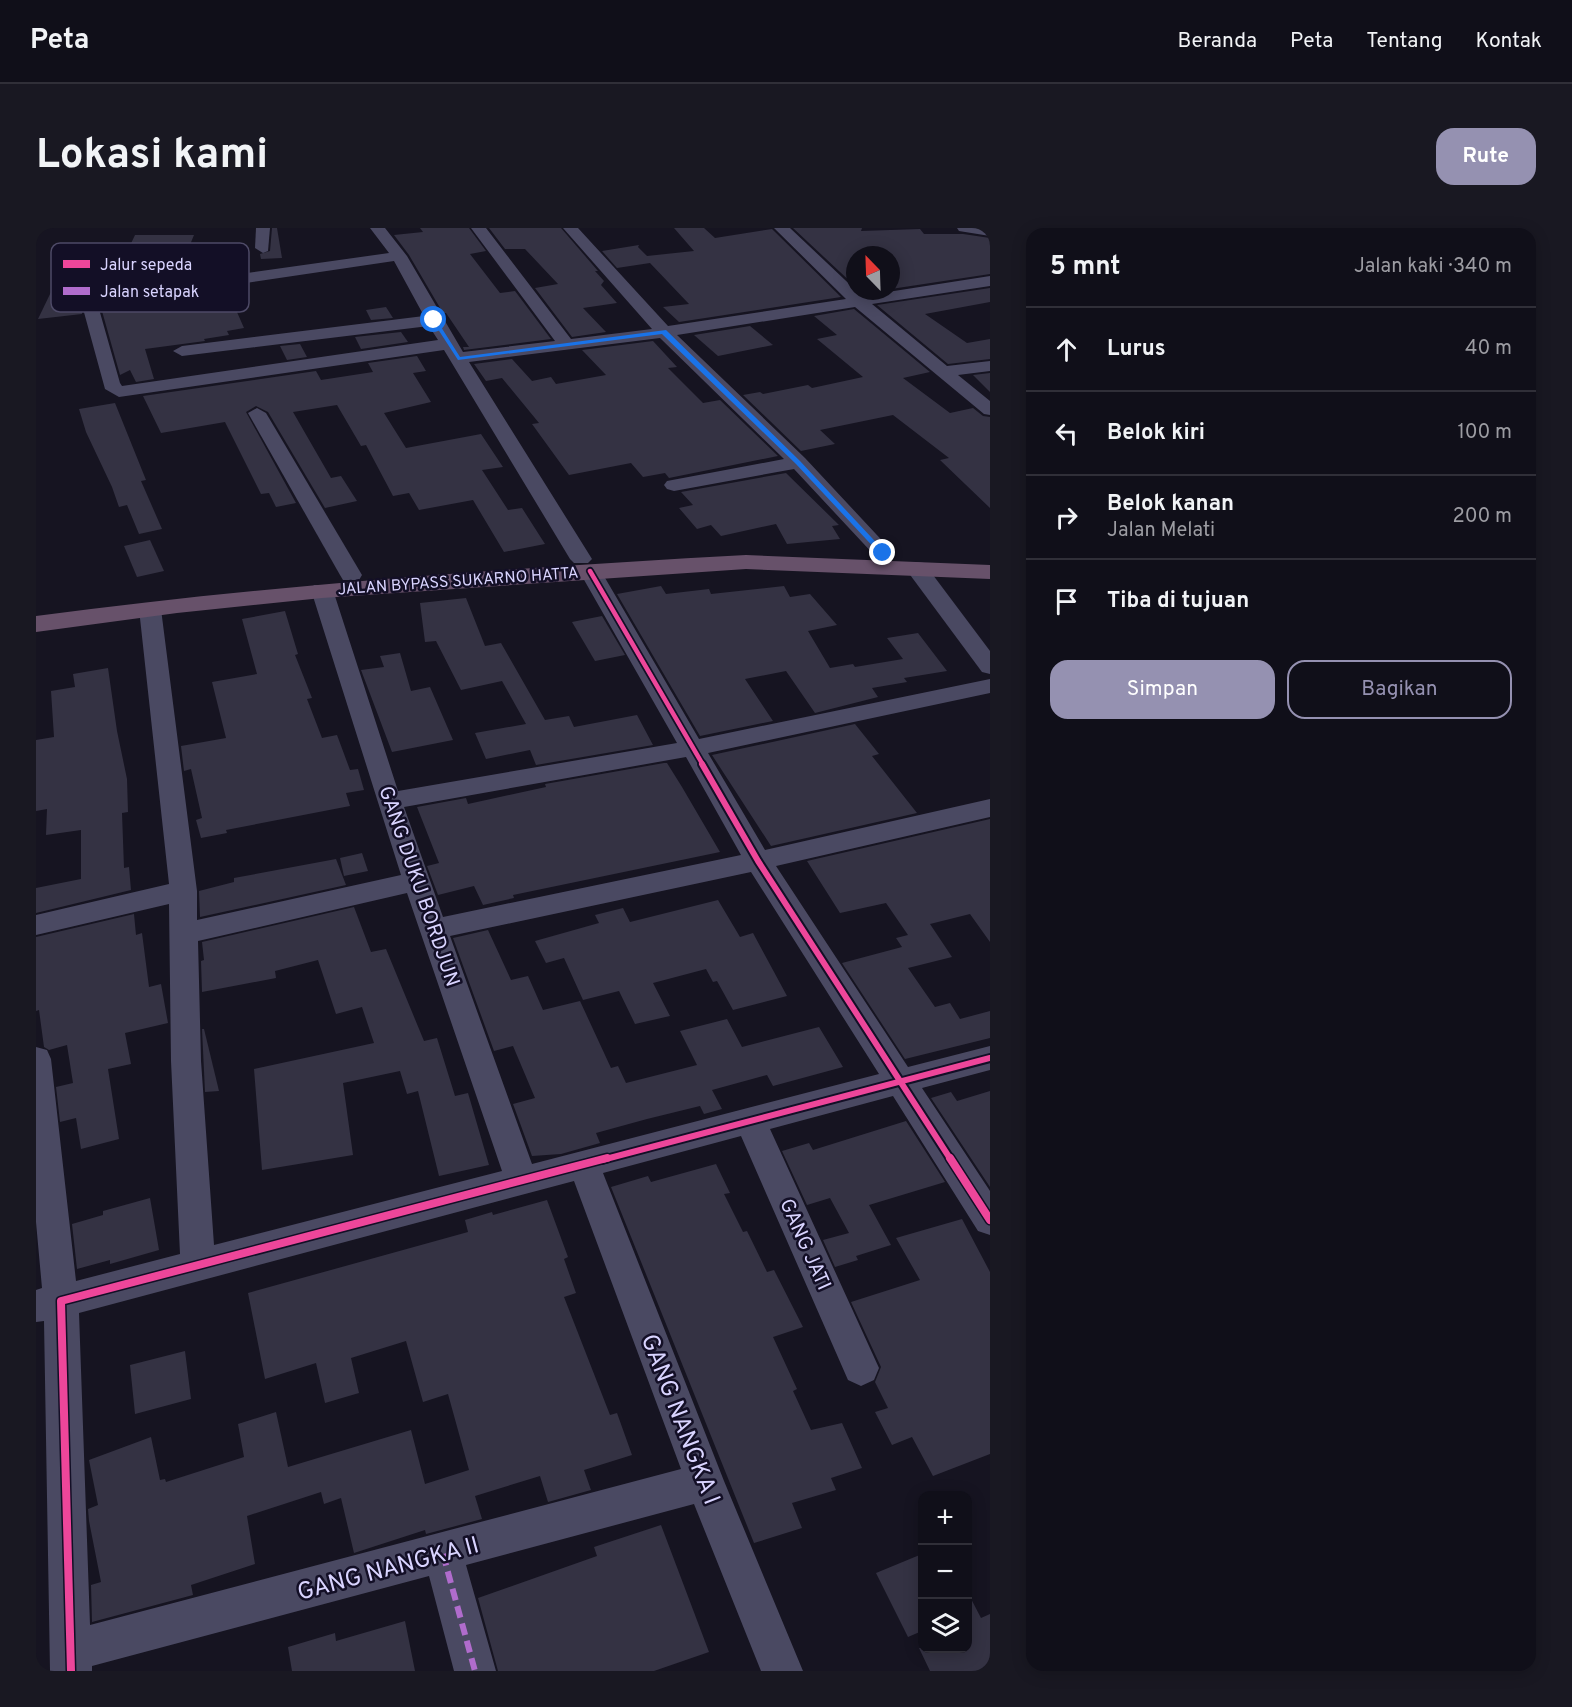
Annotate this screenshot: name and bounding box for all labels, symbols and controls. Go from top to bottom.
text: Peta [30,23,89,59]
text: Beranda [1178,28,1257,55]
text: Peta [1290,28,1333,55]
text: Tentang [1366,28,1443,55]
text: Kontak [1476,28,1542,55]
button: Rute [1436,128,1536,185]
text: Lokasi kami [36,130,268,183]
legend [51,243,249,312]
north arrow [846,246,900,300]
text: 5 mnt [1050,251,1121,284]
text: Jalan kaki · 340 m [1354,254,1512,280]
text: Jalur sepeda [100,256,192,276]
text: Jalan setapak [100,283,199,303]
route start [420,306,446,332]
icon: ahead [1050,333,1083,366]
text: Lurus [1107,336,1166,363]
text: 40 m [1465,336,1512,362]
icon: left [1050,417,1083,450]
text: Belok kiri [1107,420,1205,447]
text: 100 m [1457,420,1512,446]
text: Belok kanan [1107,491,1234,518]
icon: right [1050,501,1083,534]
text: 200 m [1453,504,1512,530]
text: Jalan Melati [1107,518,1215,544]
route end [869,539,895,565]
street label: JALAN BYPASS SUKARNO HATTA [337,564,579,600]
icon: arrive [1050,585,1083,618]
text: Tiba di tujuan [1107,588,1249,615]
button: Simpan [1050,660,1275,719]
button: Bagikan [1287,660,1512,719]
street label: GANG DUKU BORDJUN [372,783,465,990]
street label: GANG JATI [772,1195,836,1295]
street label: GANG NANGKA I [633,1330,725,1509]
map controls [918,1491,972,1653]
button: + [918,1491,972,1545]
street label: GANG NANGKA II [294,1531,483,1609]
button: − [918,1545,972,1599]
button: layers [918,1599,972,1653]

